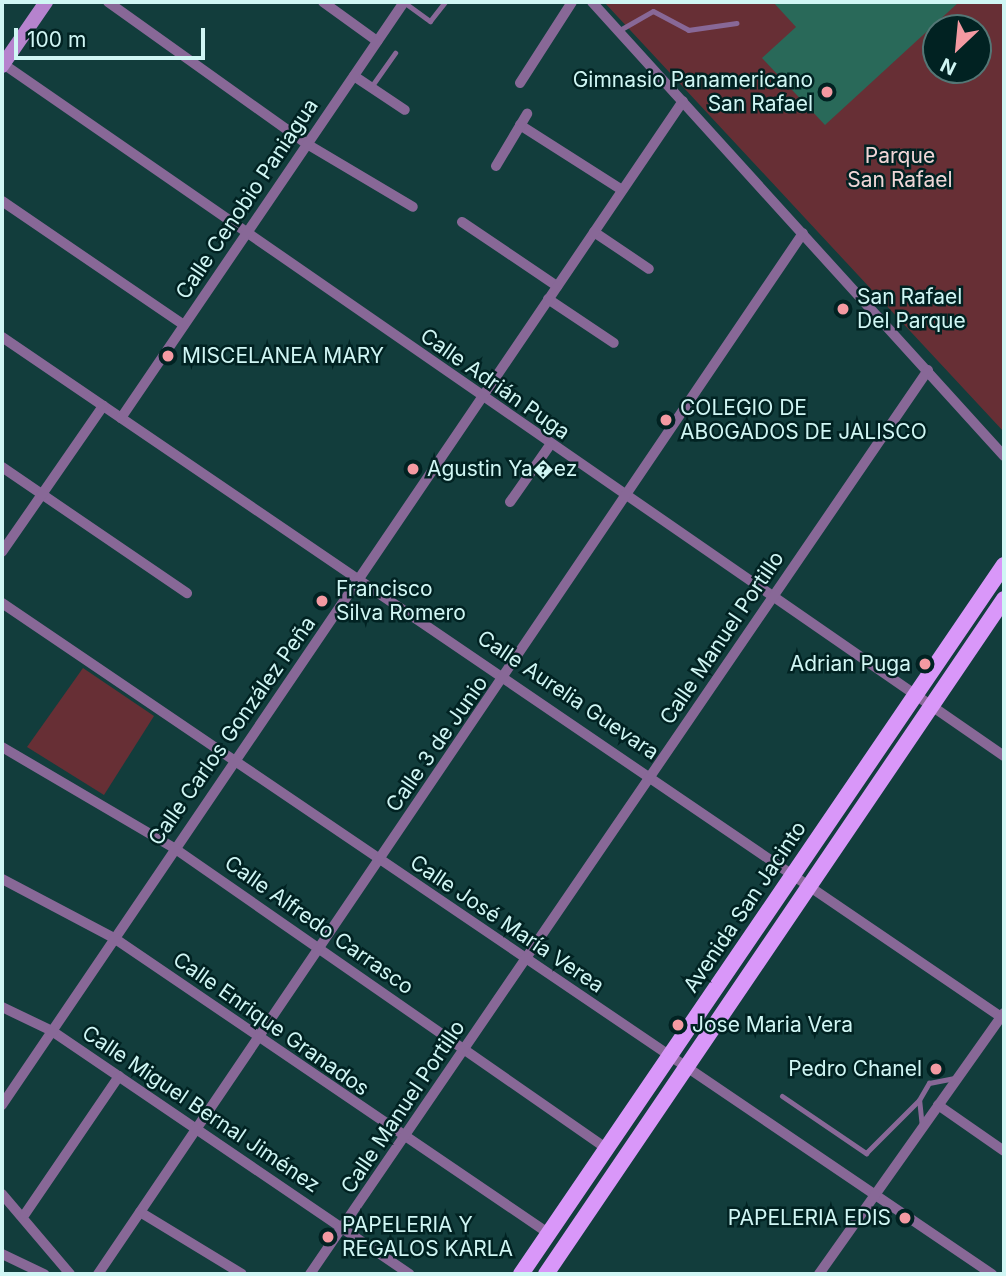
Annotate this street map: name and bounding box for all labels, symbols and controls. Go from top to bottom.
scale bar [18,14,208,58]
north arrow [922,14,992,84]
text: 100 m [27,27,86,52]
text: N [937,53,960,80]
place label: Gimnasio Panamericano San Rafael [573,67,813,117]
marker: Gimnasio Panamericano San Rafael [819,84,835,100]
street label: Calle Cenobio Paniagua [171,94,323,304]
park label: Parque San Rafael [847,143,953,193]
place label: San Rafael Del Parque [857,284,966,334]
marker: San Rafael Del Parque [835,301,851,317]
street label: Calle Adrián Puga [415,323,575,445]
place label: MISCELANEA MARY [182,343,384,369]
marker: MISCELANEA MARY [160,348,176,364]
place label: COLEGIO DE ABOGADOS DE JALISCO [680,395,927,445]
marker: COLEGIO DE ABOGADOS DE JALISCO [658,412,674,428]
place label: Agustin Ya�ez [427,456,577,482]
marker: Agustin Ya�ez [405,461,421,477]
street label: Calle Manuel Portillo [655,547,789,729]
place label: Francisco Silva Romero [336,576,466,626]
marker: Francisco Silva Romero [314,593,330,609]
street label: Calle Carlos González Peña [143,612,321,850]
street label: Calle Aurelia Guevara [473,625,663,765]
place label: Adrian Puga [790,651,911,677]
marker: Adrian Puga [917,656,933,672]
street label: Calle 3 de Junio [381,671,493,817]
street label: Avenida San Jacinto [678,817,812,997]
street label: Calle Alfredo Carrasco [220,850,418,1000]
street label: Calle José María Verea [405,850,609,998]
street label: Calle Enrique Granados [168,947,374,1101]
place label: Jose Maria Vera [692,1012,853,1038]
street label: Calle Manuel Portillo [336,1016,470,1198]
marker: Jose Maria Vera [670,1017,686,1033]
street label: Calle Miguel Bernal Jiménez [77,1020,325,1198]
place label: Pedro Chanel [788,1056,922,1082]
marker: Pedro Chanel [928,1061,944,1077]
place label: PAPELERIA EDIS [728,1205,891,1231]
marker: PAPELERIA EDIS [897,1210,913,1226]
place label: PAPELERIA Y REGALOS KARLA [342,1212,513,1262]
marker: PAPELERIA Y REGALOS KARLA [320,1229,336,1245]

